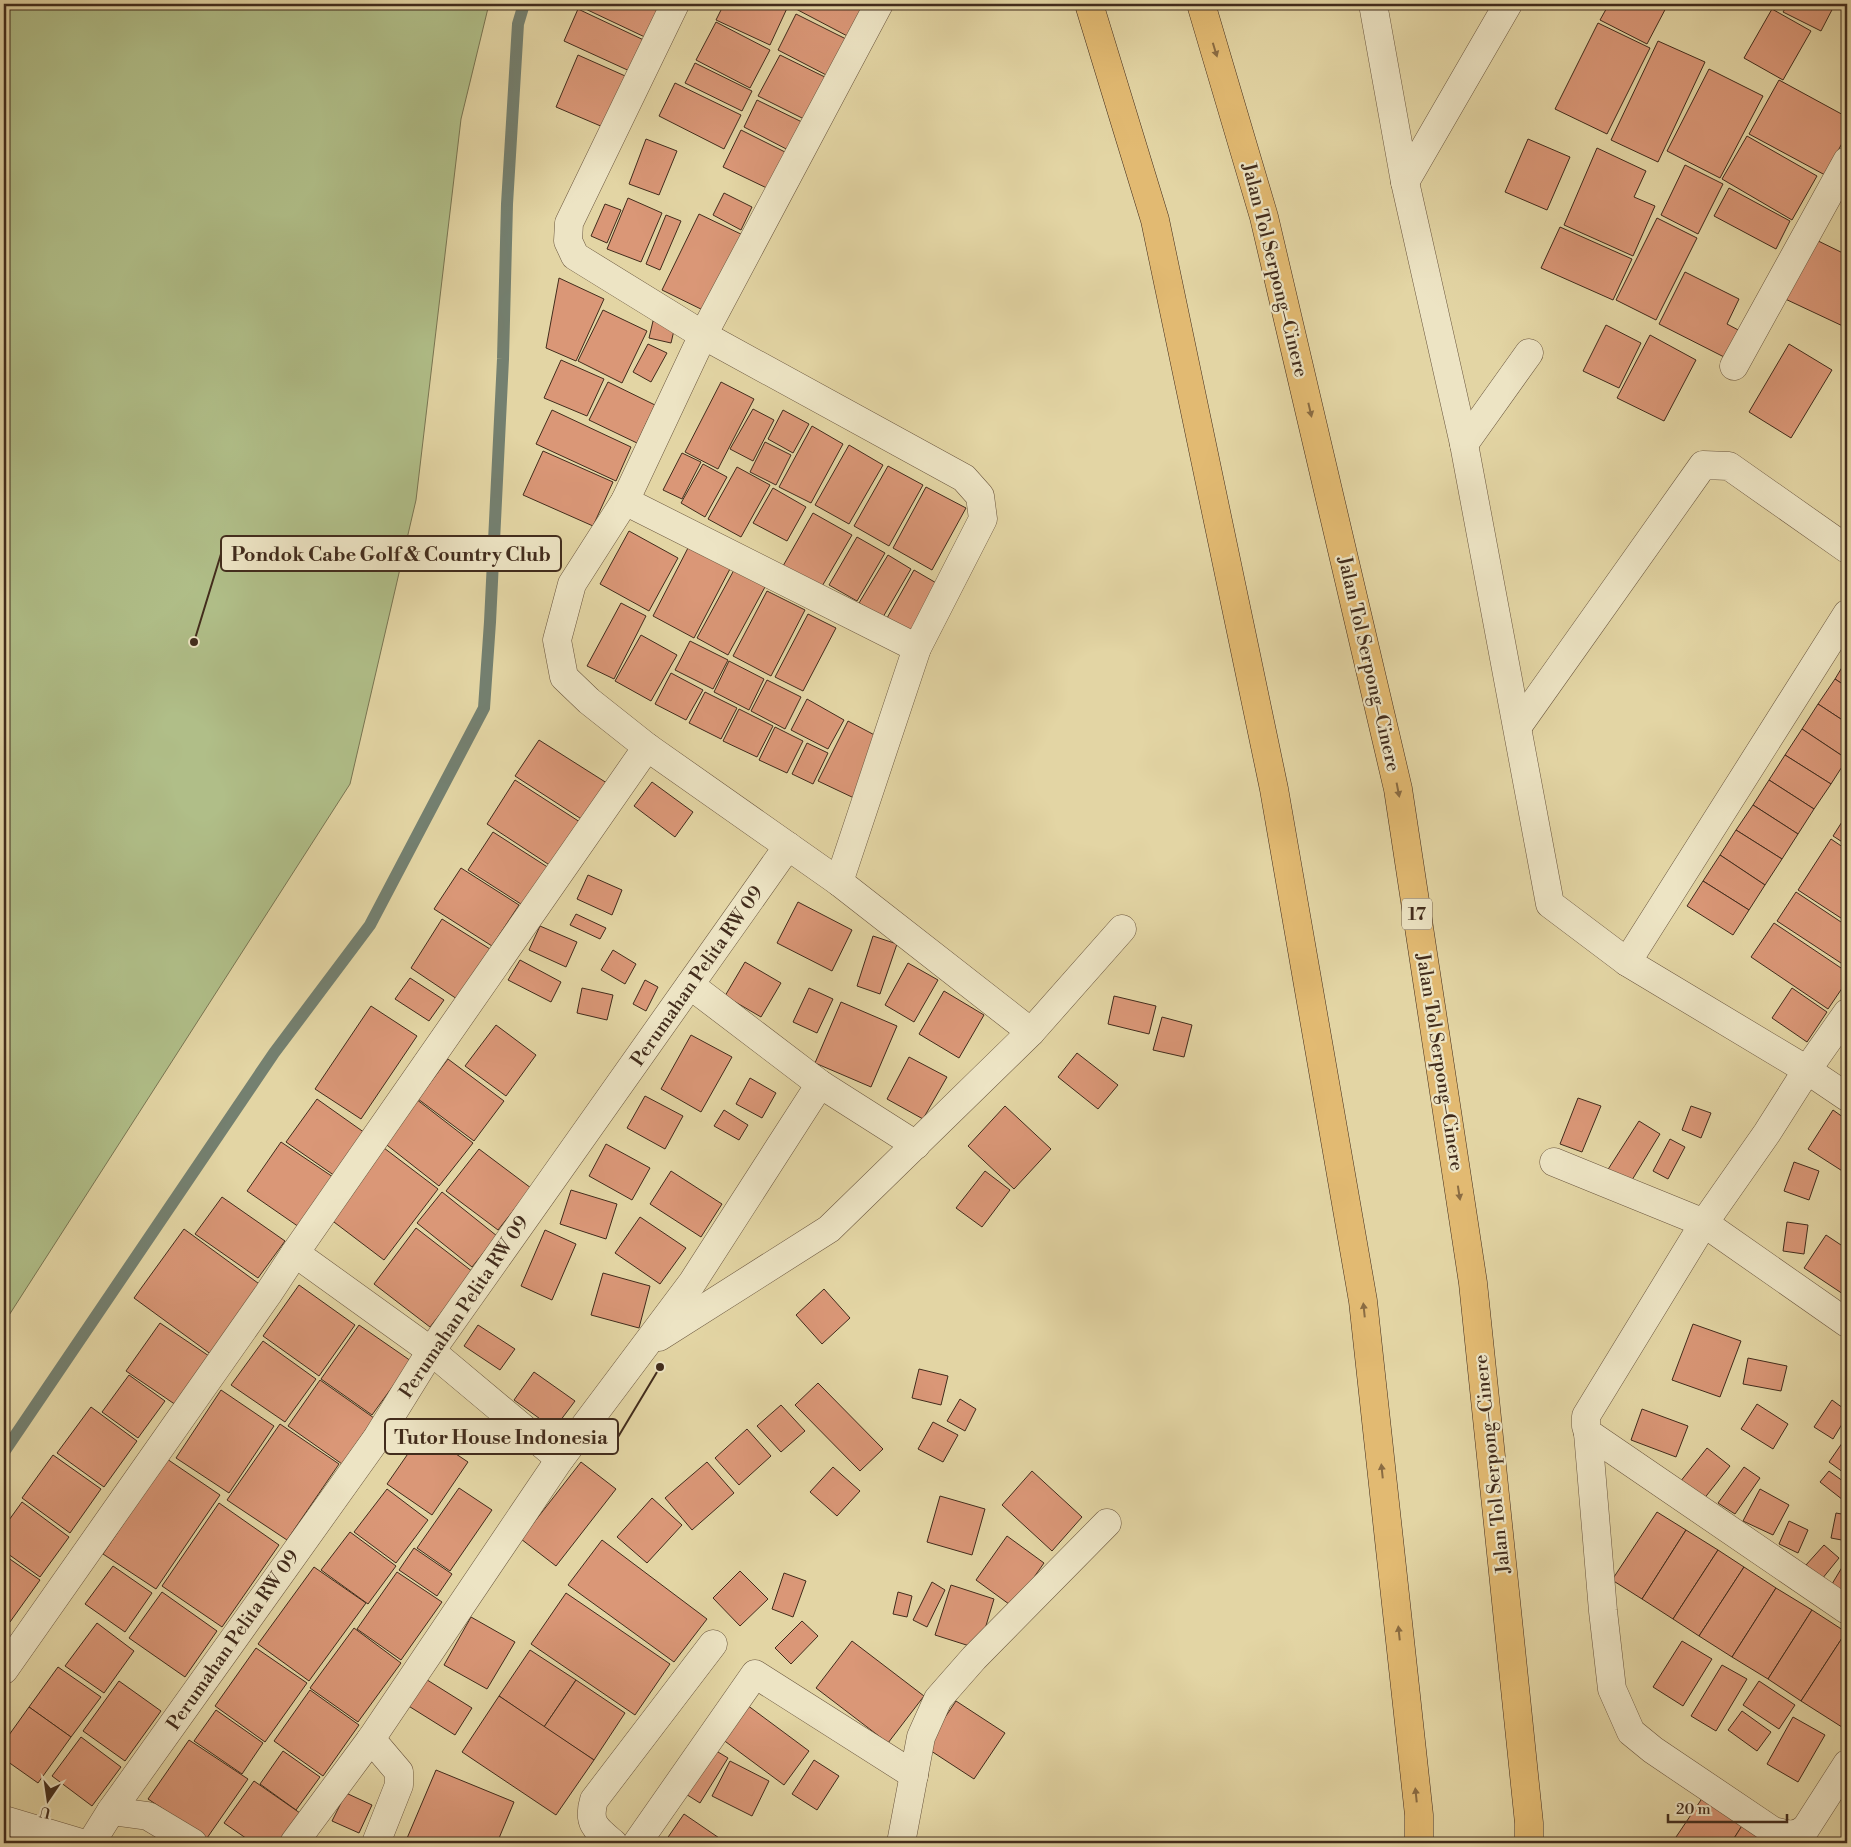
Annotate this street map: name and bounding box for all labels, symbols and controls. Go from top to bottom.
one-way arrow [1211,43,1219,58]
street label: Jalan Tol Serpong–Cinere [1236,159,1313,380]
one-way arrow [1306,403,1314,418]
callout: Pondok Cabe Golf & Country Club [221,536,561,571]
text: Pondok Cabe Golf & Country Club [231,543,551,568]
street label: Jalan Tol Serpong–Cinere [1332,553,1405,774]
one-way arrow [1394,783,1402,799]
street label: Perumahan Pelita RW 09 [626,881,768,1071]
road number: 17 [1402,899,1432,930]
street label: Jalan Tol Serpong–Cinere [1411,950,1469,1173]
one-way arrow [1456,1186,1464,1202]
street label: Perumahan Pelita RW 09 [394,1211,534,1403]
one-way arrow [1360,1302,1368,1318]
street label: Jalan Tol Serpong–Cinere [1469,1353,1516,1576]
callout: Tutor House Indonesia [385,1419,618,1454]
text: Tutor House Indonesia [394,1426,608,1451]
one-way arrow [1377,1463,1385,1479]
street label: Perumahan Pelita RW 09 [162,1545,304,1735]
one-way arrow [1395,1625,1403,1641]
north arrow [22,1774,72,1824]
one-way arrow [1412,1786,1420,1802]
scale bar [1668,1792,1787,1824]
text: 20 m [1676,1800,1711,1819]
text: U [38,1802,53,1822]

